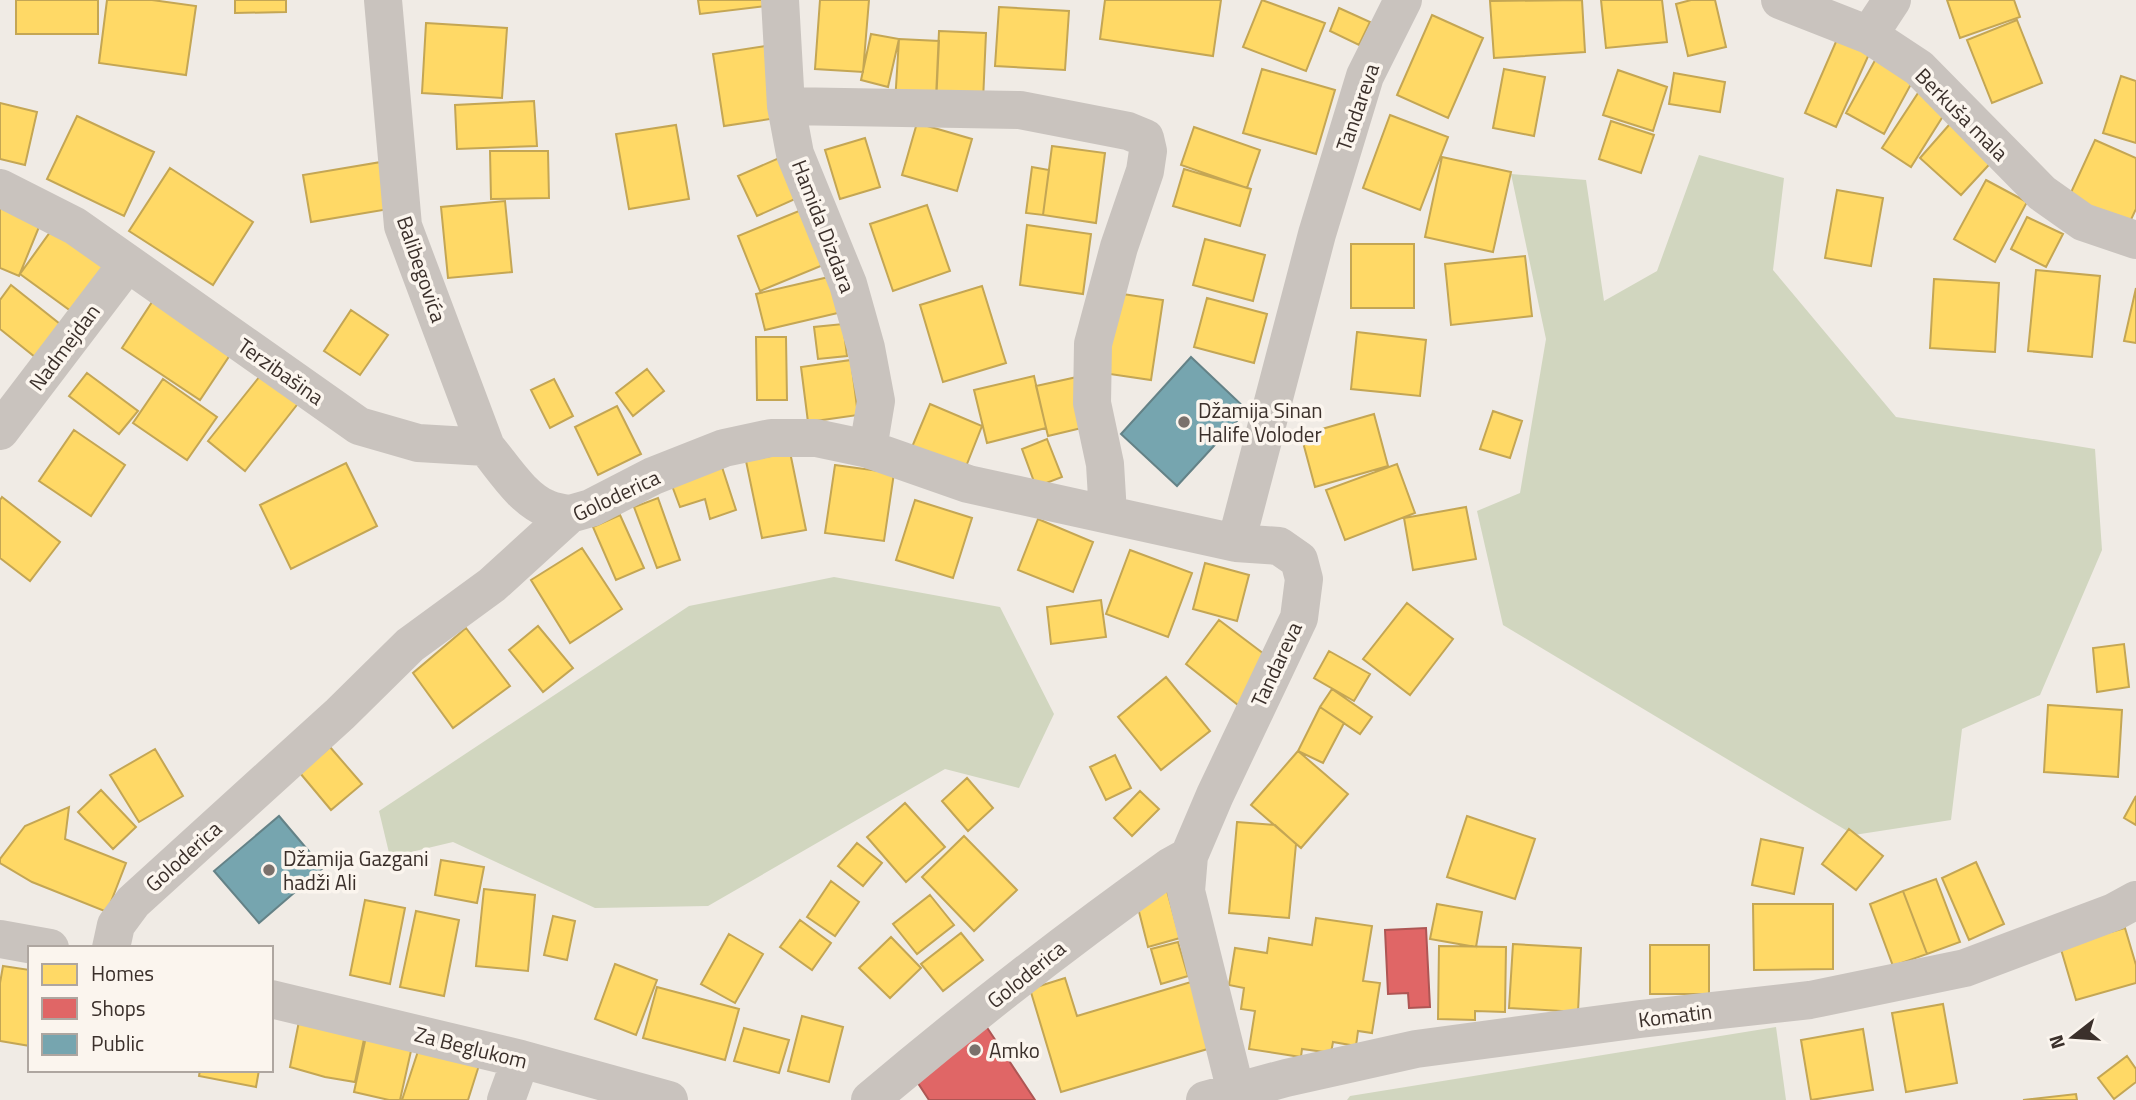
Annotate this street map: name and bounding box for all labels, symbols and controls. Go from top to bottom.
street label: Tandareva [1327,59,1387,155]
street label: Berkuša mala [1908,60,2016,168]
street label: Hamida Dizdara [784,155,864,298]
street label: Balibegovića [389,211,455,327]
street label: Nadmejdan [21,297,107,397]
street label: Terzibašina [231,330,331,413]
place label: Džamija Sinan Halife Voloder [1198,394,1323,450]
marker: Džamija Sinan Halife Voloder [1176,414,1192,430]
street label: Goloderica [567,461,665,529]
street label: Tandareva [1242,616,1310,712]
street label: Goloderica [138,813,229,899]
place label: Džamija Gazgani hadži Ali [283,842,429,898]
marker: Džamija Gazgani hadži Ali [261,862,277,878]
street label: Goloderica [980,932,1073,1016]
legend [28,946,273,1072]
text: Homes [91,957,154,989]
text: Shops [91,992,146,1024]
street label: Komatin [1636,995,1714,1035]
north arrow [2038,1002,2108,1072]
street label: Za Beglukom [411,1018,531,1076]
text: Public [91,1027,144,1059]
text: N [2040,1032,2072,1053]
place label: Amko [989,1034,1040,1066]
marker: Amko [967,1042,983,1058]

